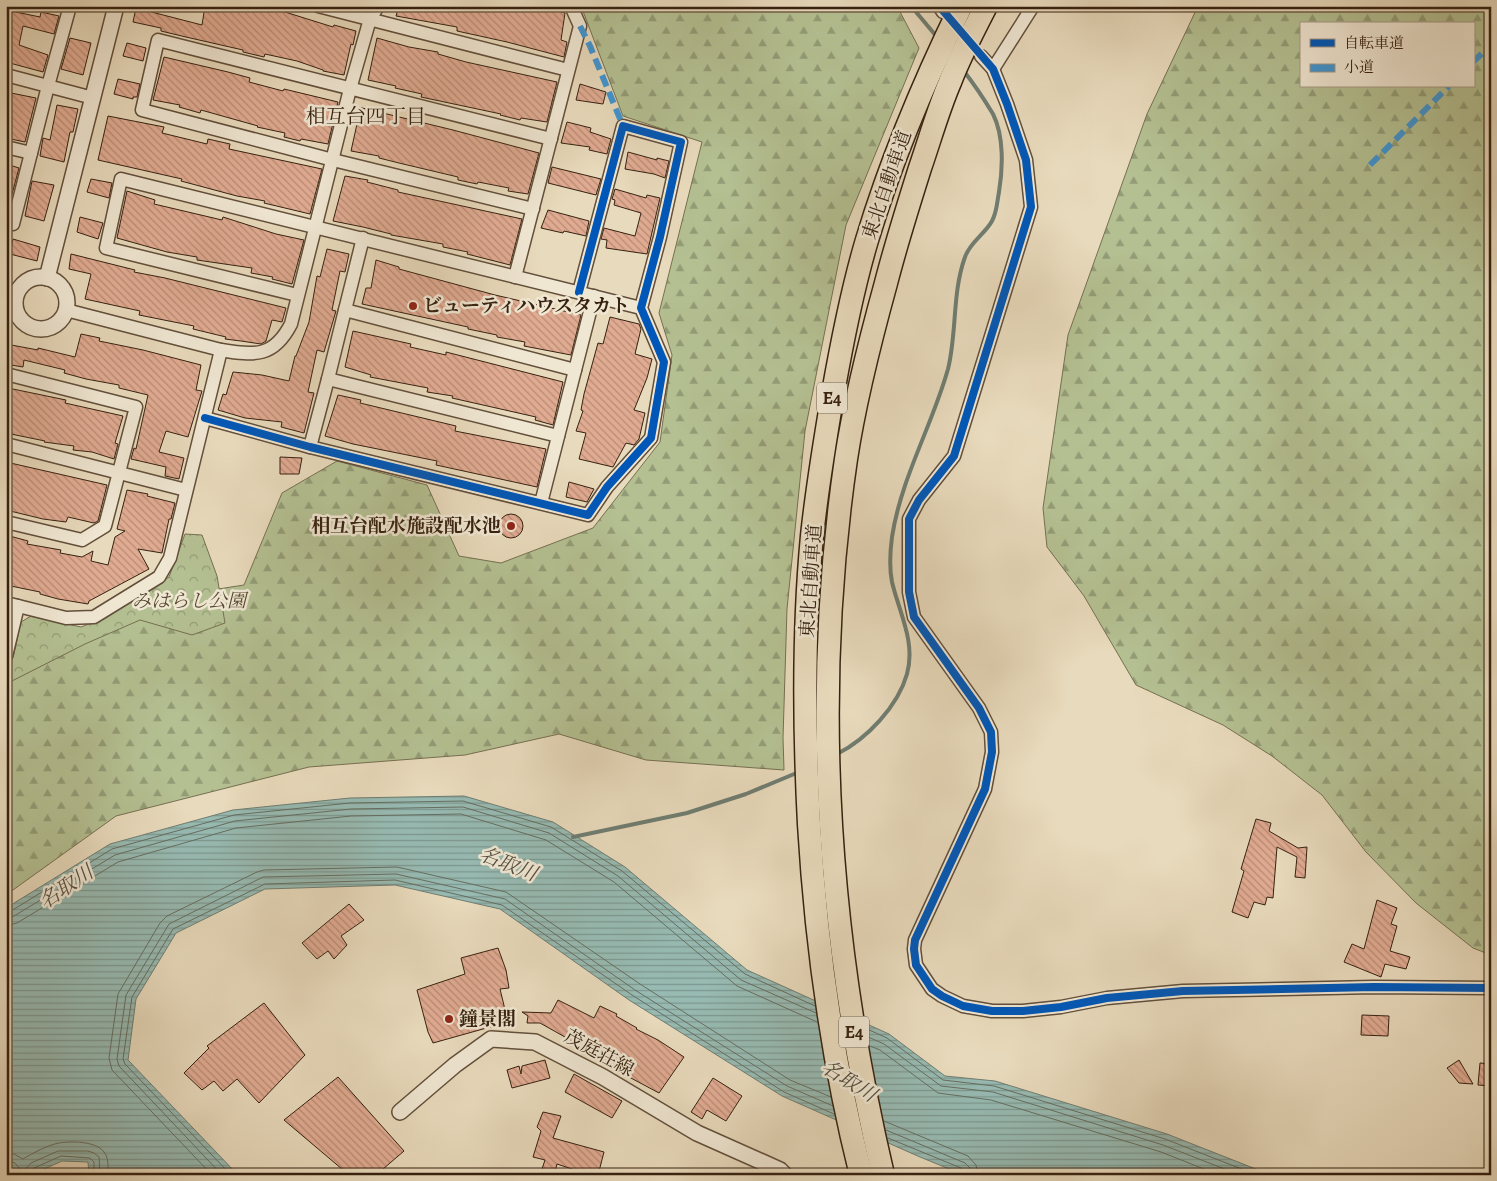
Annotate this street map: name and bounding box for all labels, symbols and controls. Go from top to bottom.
legend [1300,22,1474,88]
text: 自転車道 [1344,33,1404,53]
text: 小道 [1344,57,1374,77]
district label: 相互台四丁目 [306,103,426,130]
street label: 東北自動車道 [856,127,918,243]
place label: ビューティハウスタカト [423,293,630,319]
marker: ビューティハウスタカト [407,300,419,312]
road number: E4 [817,382,847,413]
place label: 相互台配水施設配水池 [311,513,501,539]
marker: 相互台配水施設配水池 [505,520,517,532]
street label: 東北自動車道 [794,523,828,639]
park label: みはらし公園 [132,588,249,614]
water label: 名取川 [475,841,543,888]
water label: 名取川 [34,858,100,915]
place label: 鐘景閣 [459,1006,516,1032]
marker: 鐘景閣 [443,1013,455,1025]
road number: E4 [839,1016,869,1048]
street label: 茂庭荘線 [559,1023,639,1083]
water label: 名取川 [816,1054,883,1109]

